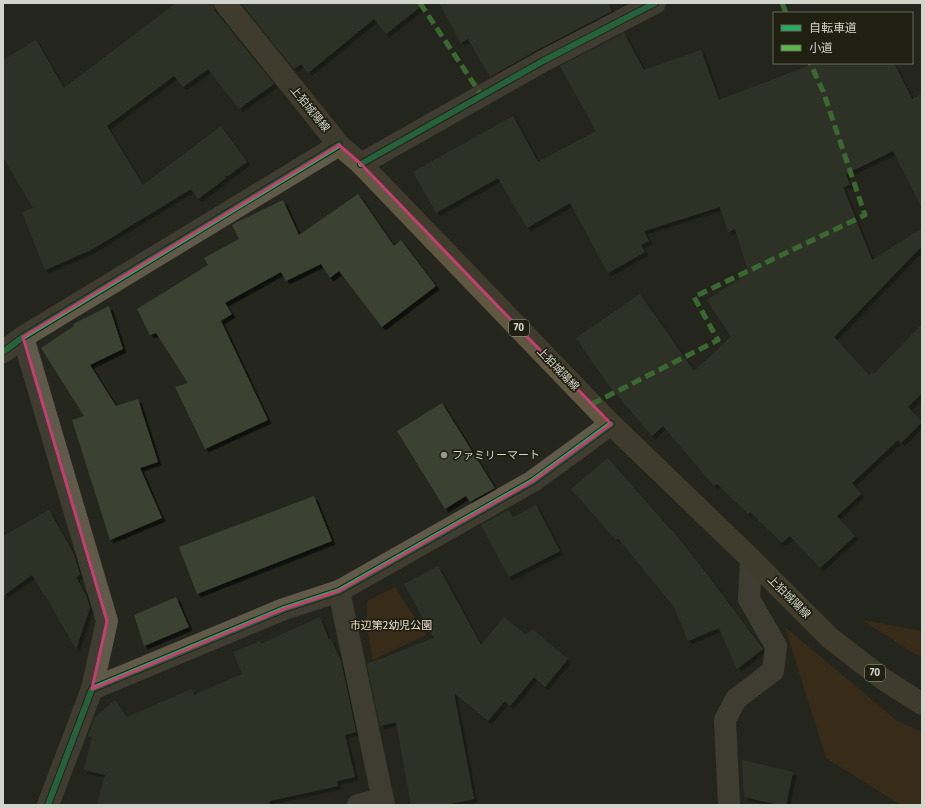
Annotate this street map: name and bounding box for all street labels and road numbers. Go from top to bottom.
street label: 上狛城陽線 [288,84,332,134]
road number: 70 [509,320,529,336]
street label: 上狛城陽線 [534,345,582,393]
street label: 上狛城陽線 [765,573,813,621]
road number: 70 [865,665,885,681]

